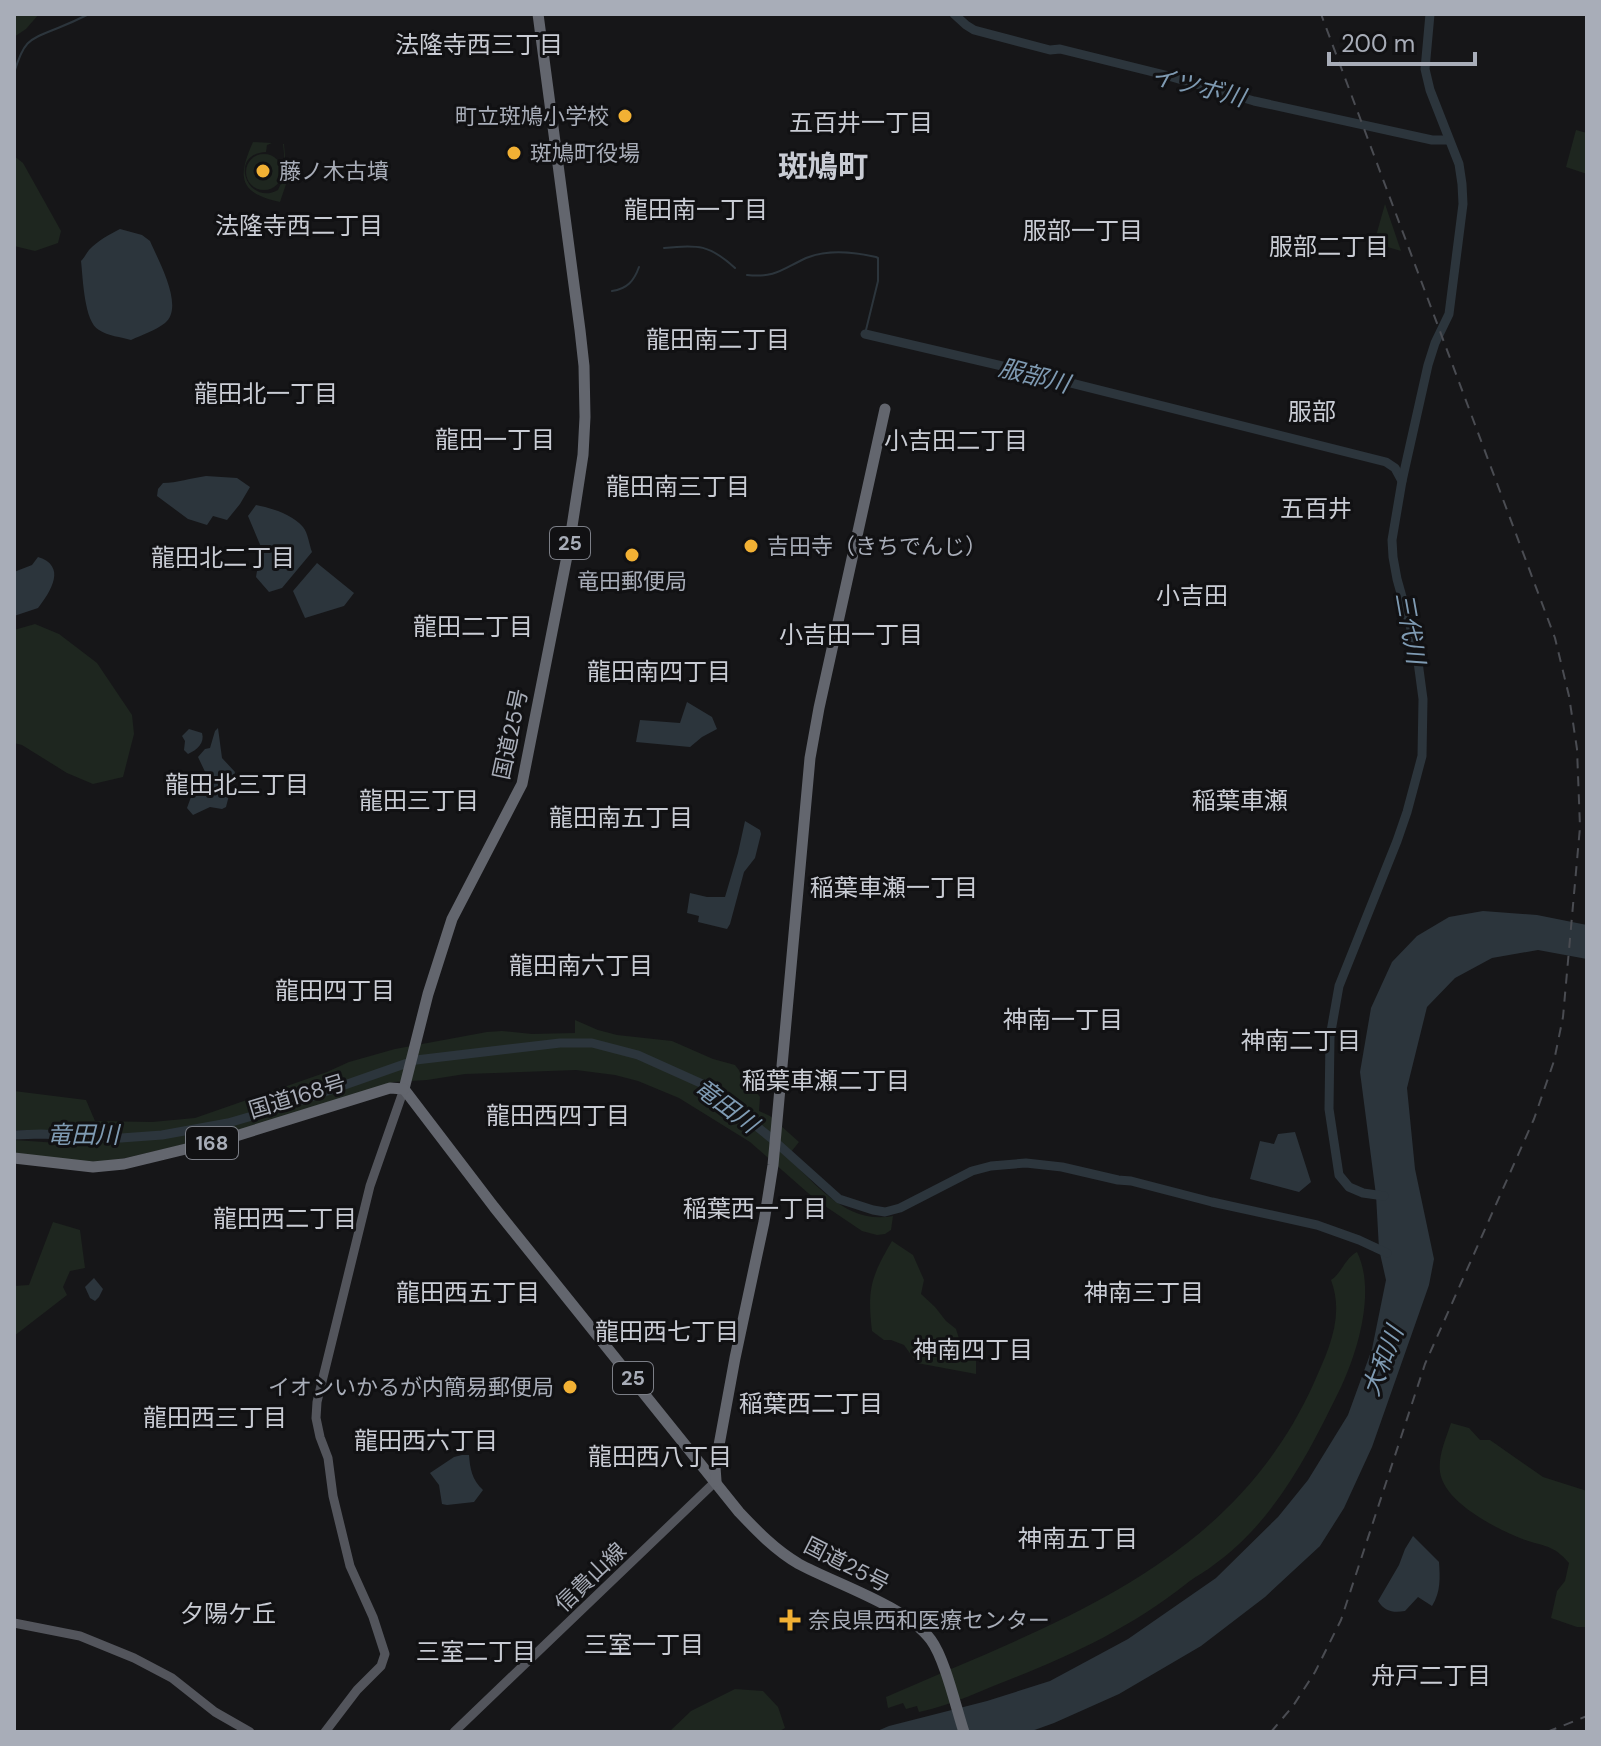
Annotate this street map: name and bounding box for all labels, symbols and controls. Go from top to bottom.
scale bar [1329,16,1475,66]
text: 200 m [1341,28,1415,59]
district label: 法隆寺西三丁目 [395,29,563,60]
water label: イツボ川 [1148,60,1251,114]
place label: 町立斑鳩小学校 [455,102,609,131]
marker: 町立斑鳩小学校 [616,107,634,125]
district label: 五百井一丁目 [789,107,933,138]
place label: 斑鳩町役場 [530,139,640,168]
marker: 斑鳩町役場 [505,144,523,162]
district label: 斑鳩町 [778,147,868,186]
place label: 藤ノ木古墳 [279,157,389,186]
marker: 藤ノ木古墳 [254,162,272,180]
district label: 龍田南一丁目 [624,194,768,225]
district label: 法隆寺西二丁目 [215,210,383,241]
district label: 服部一丁目 [1023,215,1143,246]
district label: 服部二丁目 [1269,231,1389,262]
district label: 龍田南二丁目 [646,324,790,355]
water label: 服部川 [995,352,1076,400]
district label: 龍田北一丁目 [194,378,338,409]
district label: 服部 [1288,396,1336,427]
district label: 龍田一丁目 [435,424,555,455]
district label: 小吉田二丁目 [884,425,1028,456]
district label: 龍田南三丁目 [606,471,750,502]
district label: 五百井 [1280,493,1352,524]
road number: 25 [550,527,590,559]
place label: 吉田寺（きちでんじ） [767,532,987,561]
marker: 吉田寺（きちでんじ） [742,537,760,555]
district label: 龍田北二丁目 [151,542,295,573]
marker: 竜田郵便局 [623,546,641,564]
place label: 竜田郵便局 [577,567,687,596]
district label: 小吉田 [1156,580,1228,611]
water label: 三代川 [1389,590,1433,669]
district label: 龍田二丁目 [413,611,533,642]
district label: 小吉田一丁目 [779,619,923,650]
district label: 龍田南四丁目 [587,656,731,687]
street label: 国道25号 [487,686,534,782]
district label: 龍田北三丁目 [165,769,309,800]
district label: 龍田三丁目 [359,785,479,816]
district label: 稲葉車瀬 [1192,785,1288,816]
district label: 龍田南五丁目 [549,802,693,833]
district label: 稲葉車瀬一丁目 [810,872,978,903]
district label: 龍田南六丁目 [509,950,653,981]
district label: 龍田四丁目 [275,975,395,1006]
district label: 神南一丁目 [1003,1004,1123,1035]
district label: 神南二丁目 [1241,1025,1361,1056]
district label: 稲葉車瀬二丁目 [742,1065,910,1096]
street label: 国道168号 [245,1068,349,1125]
water label: 竜田川 [688,1072,767,1141]
district label: 龍田西四丁目 [486,1100,630,1131]
water label: 竜田川 [47,1119,122,1150]
road number: 168 [186,1127,238,1159]
district label: 稲葉西一丁目 [683,1193,827,1224]
district label: 龍田西二丁目 [213,1203,357,1234]
district label: 龍田西五丁目 [396,1277,540,1308]
district label: 神南三丁目 [1084,1277,1204,1308]
district label: 龍田西七丁目 [595,1316,739,1347]
water label: 大和川 [1355,1319,1411,1400]
district label: 神南四丁目 [913,1334,1033,1365]
road number: 25 [613,1362,653,1394]
place label: イオンいかるが内簡易郵便局 [268,1373,554,1402]
marker: イオンいかるが内簡易郵便局 [561,1378,579,1396]
district label: 稲葉西二丁目 [739,1388,883,1419]
district label: 龍田西三丁目 [143,1402,287,1433]
district label: 龍田西六丁目 [354,1425,498,1456]
district label: 龍田西八丁目 [588,1441,732,1472]
district label: 神南五丁目 [1018,1523,1138,1554]
street label: 国道25号 [799,1531,894,1598]
street label: 信貴山線 [549,1536,632,1618]
district label: 夕陽ケ丘 [180,1598,276,1629]
place label: 奈良県西和医療センター [808,1606,1050,1635]
marker: 奈良県西和医療センター [779,1609,801,1631]
district label: 三室一丁目 [584,1629,704,1660]
district label: 三室二丁目 [416,1636,536,1667]
district label: 舟戸二丁目 [1371,1660,1491,1691]

